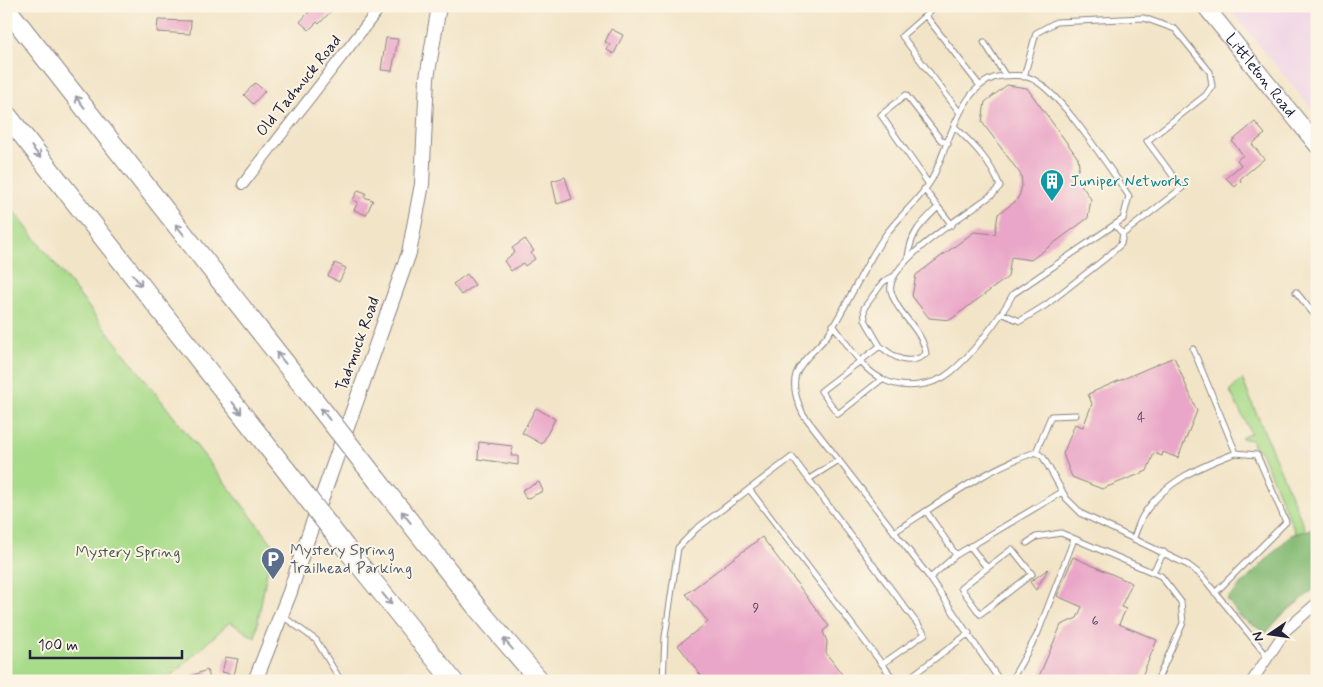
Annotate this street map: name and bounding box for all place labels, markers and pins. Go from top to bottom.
building icon: Juniper Networks [1039,168,1065,202]
place label: Juniper Networks [1070,171,1189,192]
place label: Mystery Spring Trailhead Parking [290,540,412,579]
parking icon: Mystery Spring Trailhead Parking [260,546,286,580]

